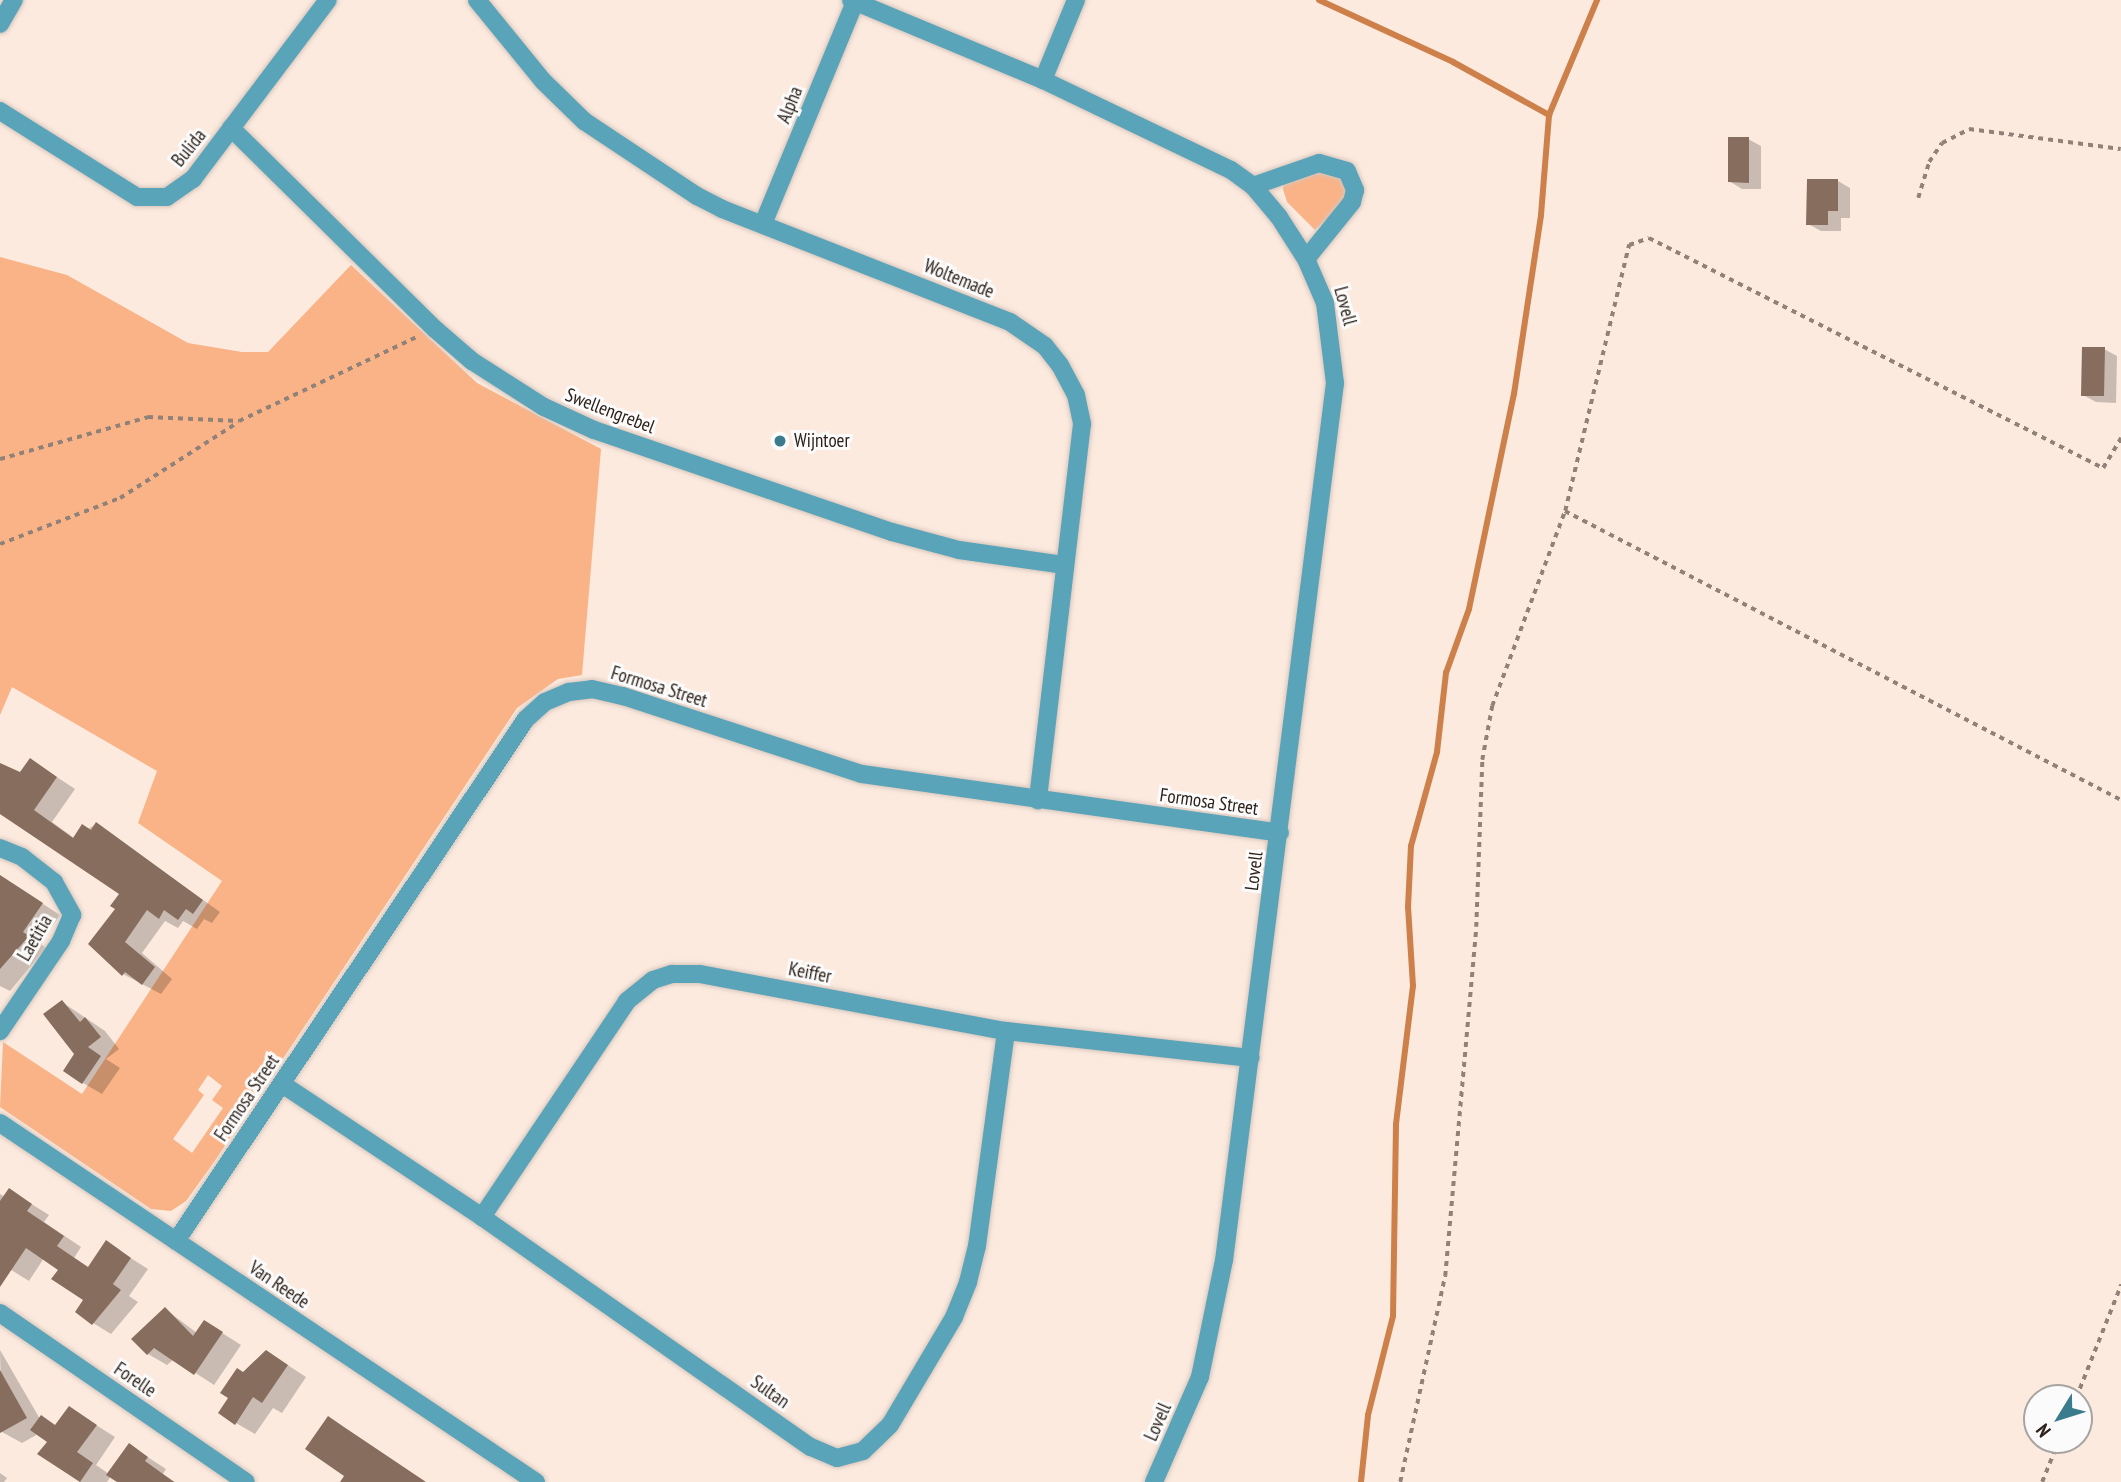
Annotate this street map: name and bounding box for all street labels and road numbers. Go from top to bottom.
street label: Alpha [772,83,808,127]
street label: Bulida [167,125,211,171]
street label: Woltemade [921,255,997,303]
street label: Lovell [1329,284,1361,328]
street label: Swellengrebel [562,384,658,438]
street label: Formosa Street [608,662,710,712]
street label: Formosa Street [1158,784,1260,820]
street label: Lovell [1240,850,1268,892]
street label: Laetitia [13,911,57,965]
street label: Keiffer [787,958,833,988]
street label: Formosa Street [210,1050,284,1146]
street label: Van Reede [244,1257,314,1313]
street label: Forelle [110,1358,160,1402]
street label: Sultan [746,1371,794,1413]
street label: Lovell [1140,1399,1176,1445]

